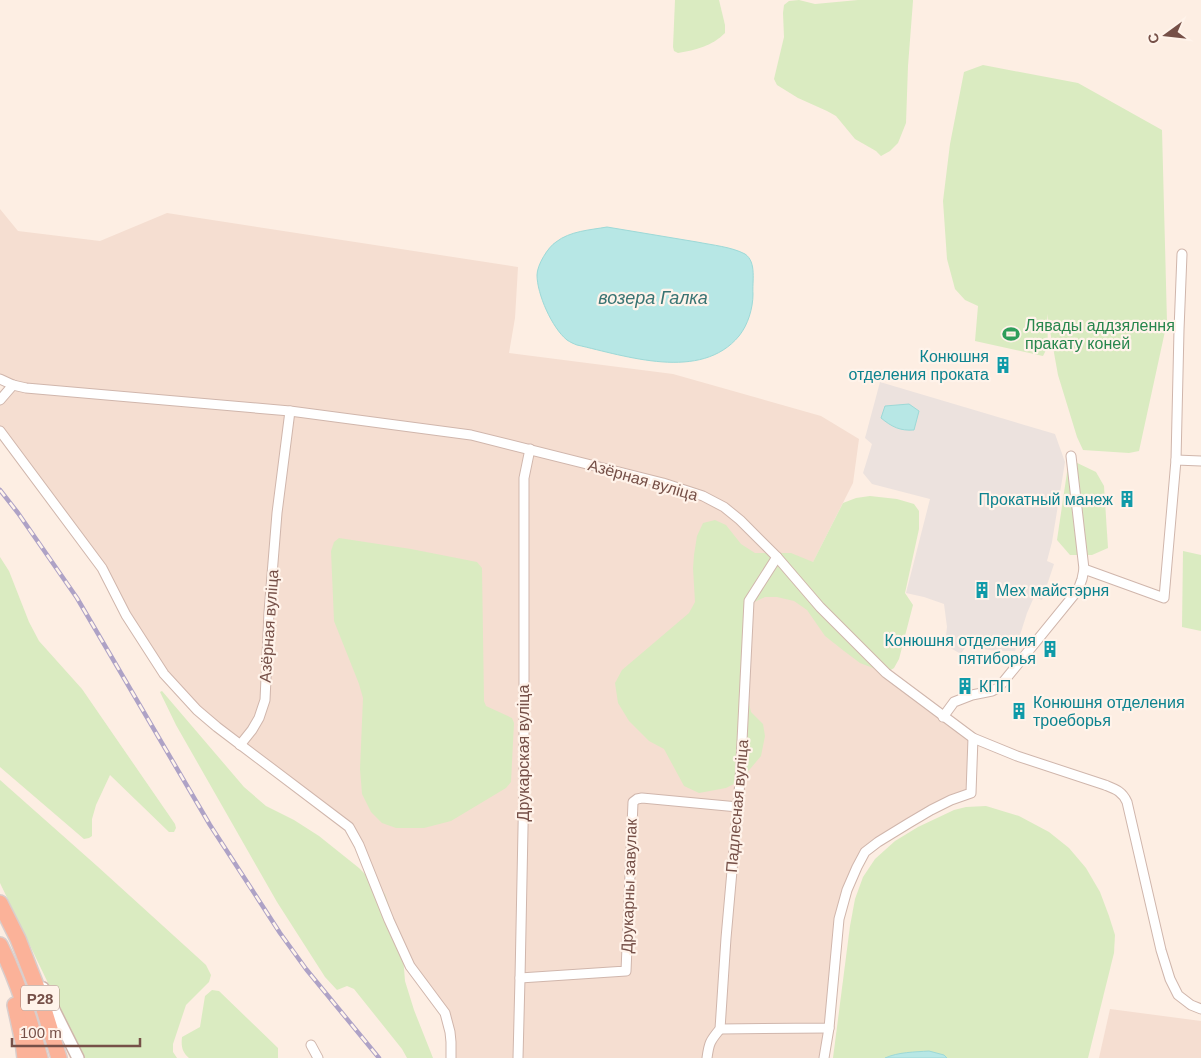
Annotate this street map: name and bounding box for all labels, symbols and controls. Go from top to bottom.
north arrow [1141,10,1191,60]
text: С [1144,31,1162,45]
water label: возера Галка [598,288,708,308]
place label: Лявады аддзялення пракату коней [1025,317,1175,352]
sports icon: Лявады аддзялення пракату коней [1001,324,1021,344]
place label: Конюшня отделения проката [848,348,989,383]
building icon: Конюшня отделения проката [993,355,1013,375]
street label: Азёрная вуліца [586,456,700,504]
building icon: Прокатный манеж [1117,489,1137,509]
place label: Прокатный манеж [979,491,1113,508]
street label: Азёрная вуліца [257,569,281,683]
building icon: Мех майстэрня [972,580,992,600]
place label: Мех майстэрня [996,582,1109,599]
place label: Конюшня отделения пятиборья [884,632,1036,667]
building icon: Конюшня отделения пятиборья [1040,639,1060,659]
building icon: КПП [955,676,975,696]
place label: КПП [979,678,1011,695]
street label: Друкарская вуліца [515,684,532,821]
place label: Конюшня отделения троеборья [1033,694,1185,729]
building icon: Конюшня отделения троеборья [1009,701,1029,721]
street label: Падлесная вуліца [723,739,751,873]
street label: Друкарны завулак [618,817,640,954]
road number: Р28 [21,986,59,1010]
scale bar [12,1016,140,1048]
text: 100 m [20,1024,62,1041]

